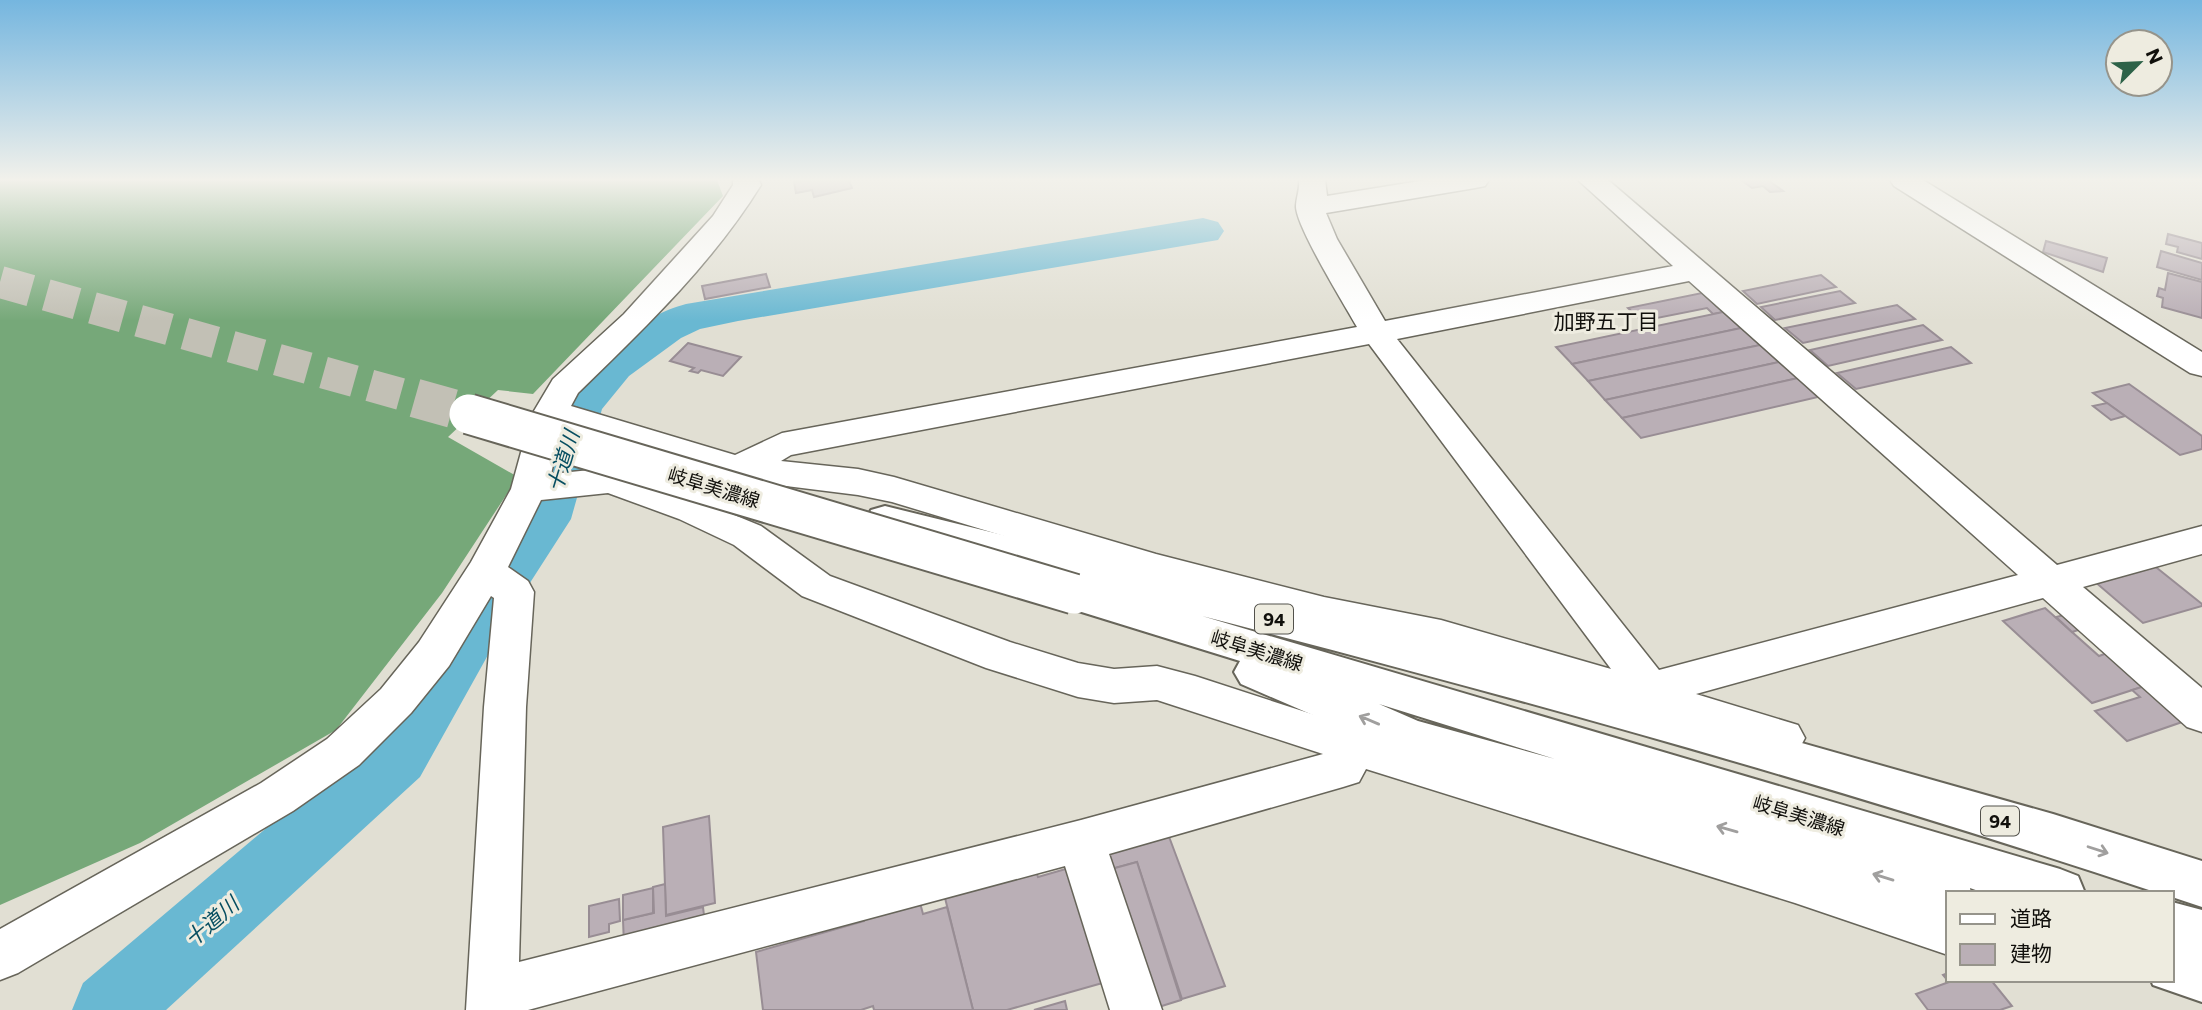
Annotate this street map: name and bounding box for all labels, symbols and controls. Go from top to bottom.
north arrow [2104,28,2174,98]
text: N [2142,45,2168,67]
district label: 加野五丁目 [1554,308,1659,333]
water label: 十道川 [541,425,584,495]
street label: 岐阜美濃線 [665,462,763,512]
road number: 94 [1255,604,1293,634]
street label: 岐阜美濃線 [1208,625,1306,675]
one-way arrow [1359,713,1380,726]
street label: 岐阜美濃線 [1750,790,1848,840]
road number: 94 [1981,806,2019,836]
one-way arrow [1716,822,1738,835]
one-way arrow [2087,845,2109,858]
one-way arrow [1872,870,1894,883]
water label: 十道川 [179,890,244,951]
legend [1946,891,2174,982]
text: 道路 [2010,905,2052,930]
text: 建物 [2010,940,2052,965]

